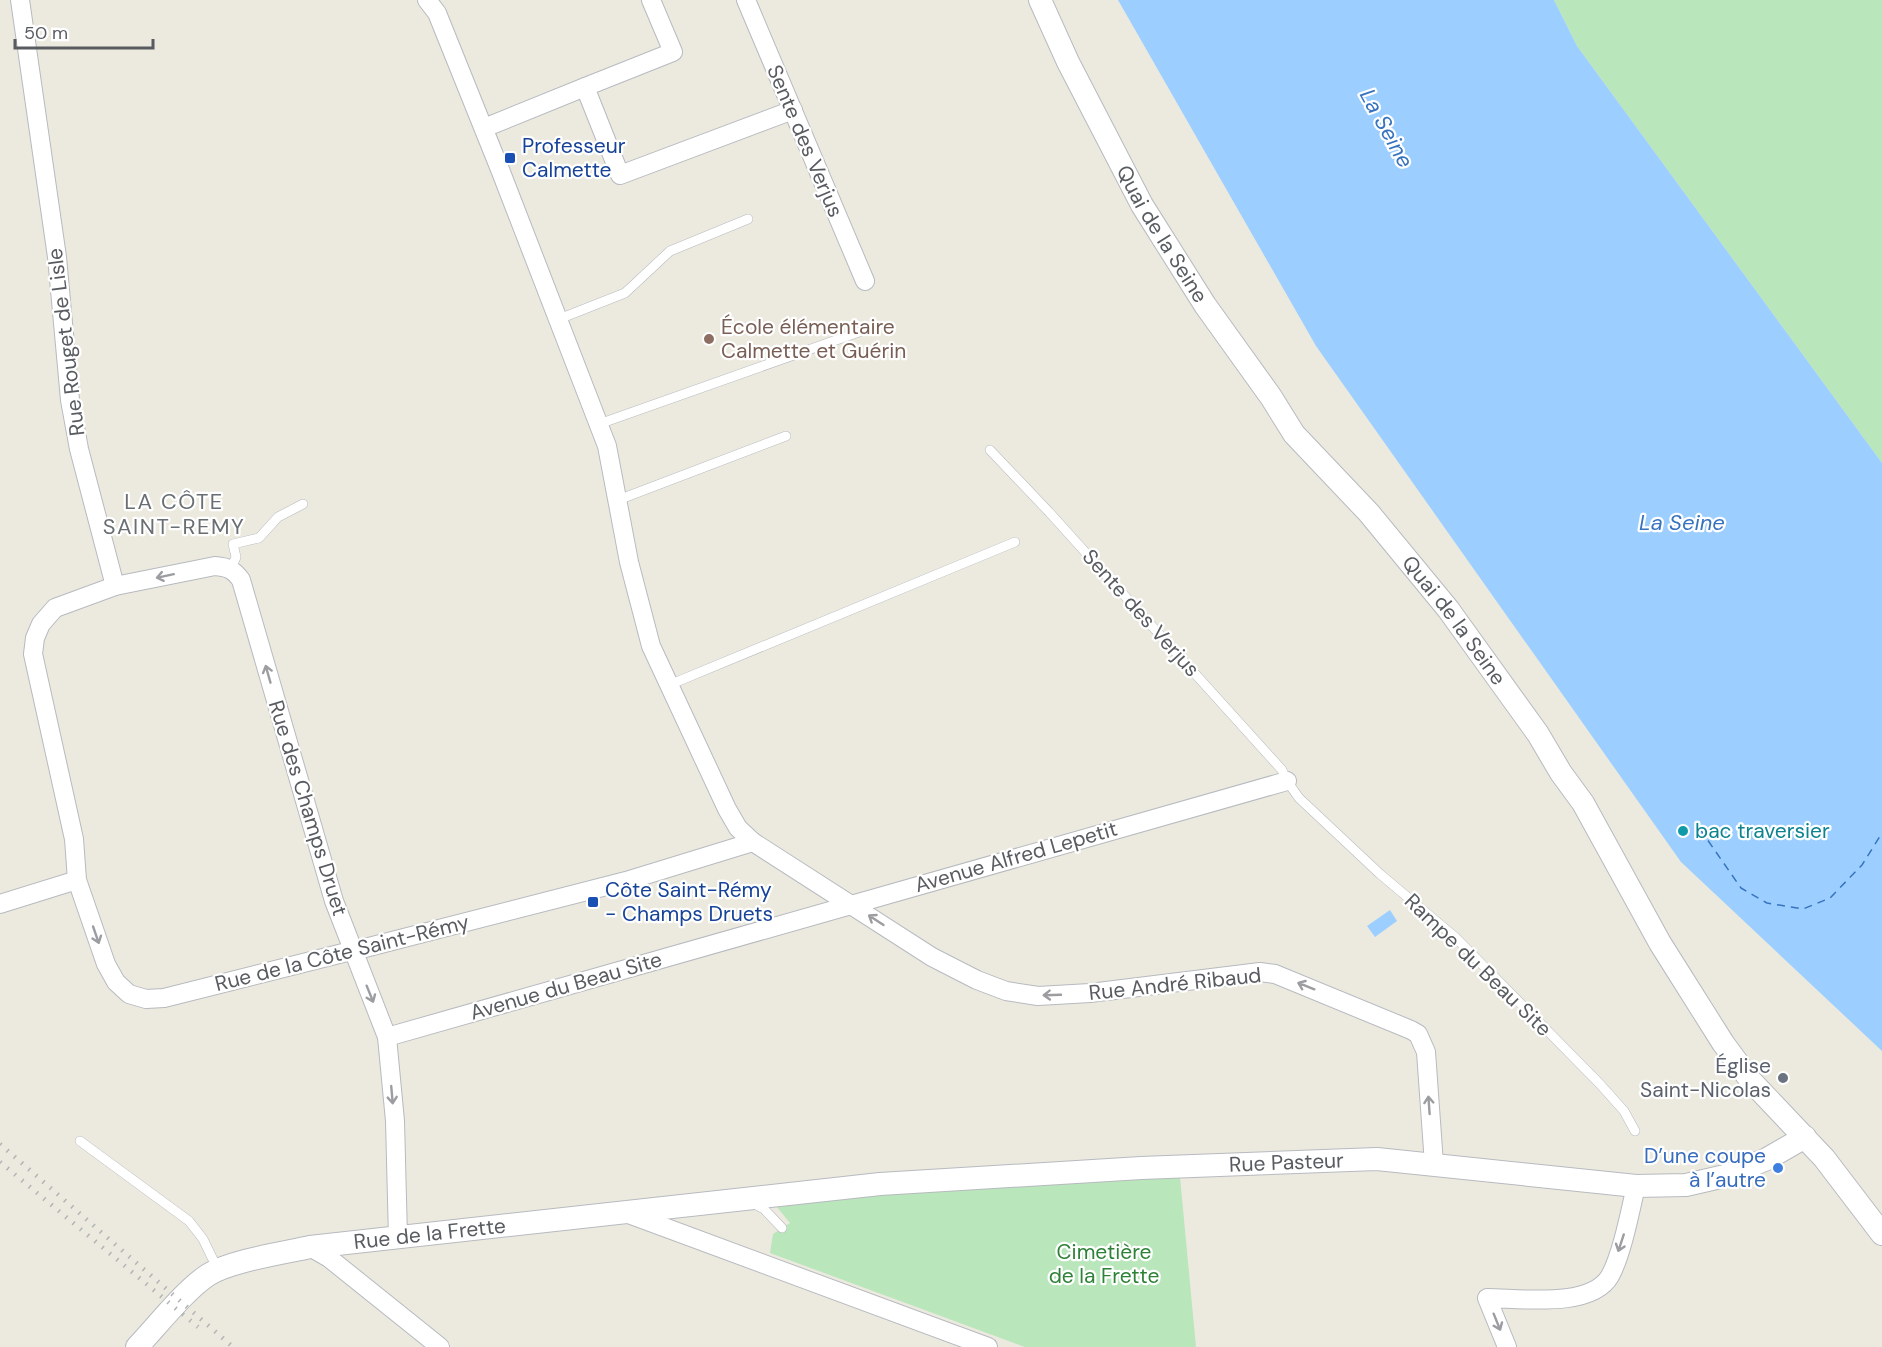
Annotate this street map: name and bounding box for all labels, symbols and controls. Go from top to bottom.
scale bar [15,12,153,50]
text: 50 m [24,21,68,45]
street label: Sente des Verjus [760,61,850,221]
water label: La Seine [1353,84,1420,173]
place label: Professeur Calmette [522,132,626,184]
marker: Professeur Calmette [503,151,517,165]
street label: Quai de la Seine [1110,160,1214,308]
street label: Rue Rouget de Lisle [41,246,91,437]
place label: École élémentaire Calmette et Guérin [721,313,906,365]
marker: École élémentaire Calmette et Guérin [702,332,716,346]
district label: LA CÔTE SAINT-REMY [103,487,245,541]
water label: La Seine [1639,508,1725,537]
street label: Sente des Verjus [1076,543,1206,683]
street label: Quai de la Seine [1396,550,1512,691]
one-way arrow [156,571,175,582]
one-way arrow [262,665,274,684]
street label: Rue des Champs Druet [262,697,354,919]
street label: Avenue Alfred Lepetit [911,815,1121,899]
place label: bac traversier [1695,817,1830,845]
marker: bac traversier [1676,824,1690,838]
place label: Côte Saint-Rémy - Champs Druets [605,876,773,928]
street label: Rampe du Beau Site [1398,887,1558,1043]
marker: Côte Saint-Rémy - Champs Druets [586,895,600,909]
street label: Rue de la Côte Saint-Rémy [212,908,472,998]
one-way arrow [868,914,885,926]
one-way arrow [92,925,103,944]
street label: Avenue du Beau Site [467,945,665,1027]
street label: Rue André Ribaud [1087,961,1263,1007]
one-way arrow [1297,980,1316,991]
one-way arrow [365,984,376,1003]
one-way arrow [1043,990,1063,1001]
place label: Église Saint-Nicolas [1640,1052,1771,1104]
marker: Église Saint-Nicolas [1776,1071,1790,1085]
one-way arrow [387,1085,398,1105]
one-way arrow [1424,1096,1435,1116]
place label: D’une coupe à l’autre [1644,1142,1766,1194]
street label: Rue Pasteur [1228,1146,1345,1179]
marker: D’une coupe à l’autre [1771,1161,1785,1175]
street label: Rue de la Frette [352,1211,507,1256]
one-way arrow [1615,1233,1626,1252]
park label: Cimetière de la Frette [1049,1238,1159,1290]
one-way arrow [1492,1313,1503,1331]

